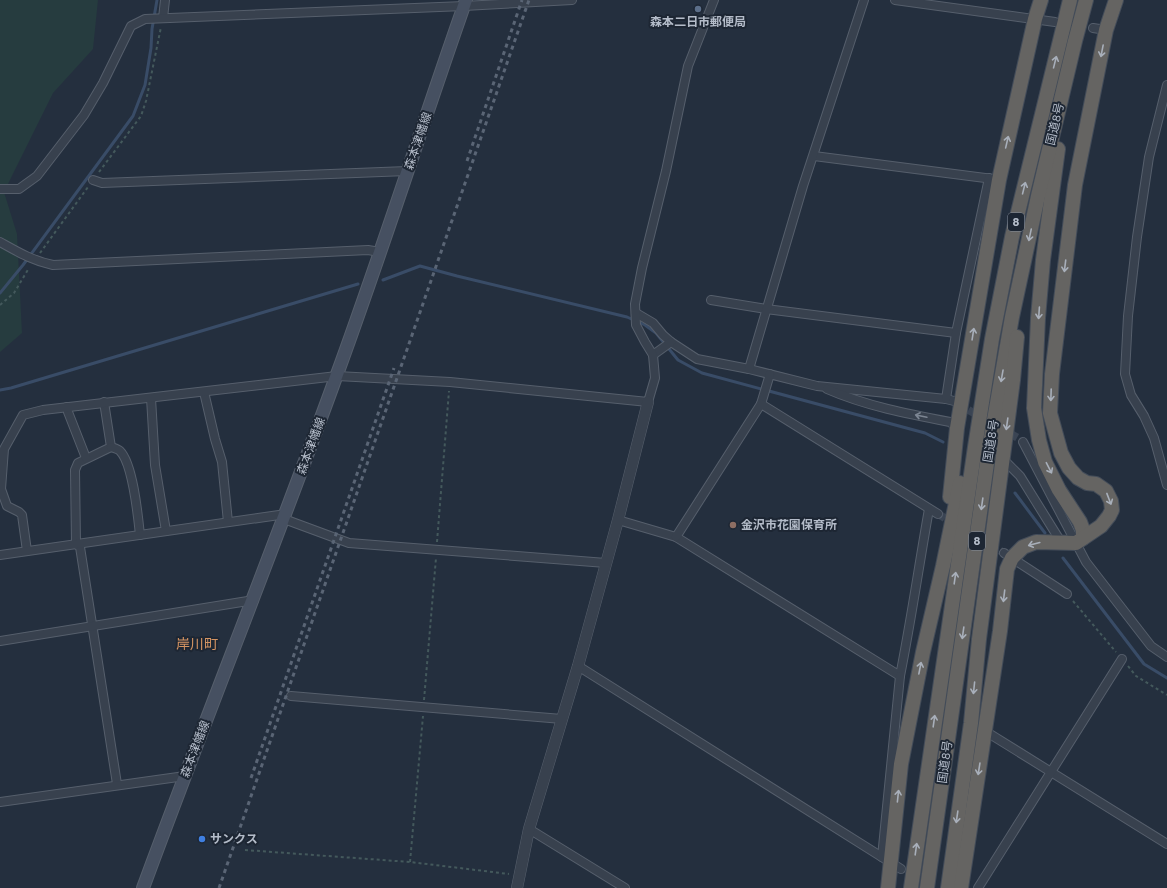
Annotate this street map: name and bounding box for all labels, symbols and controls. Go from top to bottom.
marker: 森本二日市郵便局 [693,4,703,14]
place label: 森本二日市郵便局 [650,15,746,29]
one-way arrow [1097,44,1105,57]
one-way arrow [1051,56,1059,69]
street label: 国道8号 [1043,101,1067,147]
street label: 森本津幡線 [402,110,434,172]
one-way arrow [1004,136,1012,149]
one-way arrow [1021,182,1028,195]
road number: 8 [1008,213,1024,231]
one-way arrow [1025,228,1033,241]
one-way arrow [1061,259,1069,272]
one-way arrow [1035,306,1042,319]
one-way arrow [969,327,977,340]
one-way arrow [998,369,1006,382]
one-way arrow [1047,388,1054,401]
one-way arrow [915,412,928,420]
street label: 森本津幡線 [294,415,328,477]
one-way arrow [1003,417,1011,430]
street label: 国道8号 [981,418,1001,464]
one-way arrow [1045,462,1053,474]
one-way arrow [1106,492,1113,505]
one-way arrow [978,497,986,510]
place label: 金沢市花園保育所 [741,518,837,532]
marker: 金沢市花園保育所 [728,520,738,530]
road number: 8 [969,532,985,550]
one-way arrow [1028,540,1041,548]
one-way arrow [951,572,959,585]
one-way arrow [1000,589,1008,602]
one-way arrow [959,626,967,639]
district label: 岸川町 [176,636,218,652]
one-way arrow [916,662,924,675]
one-way arrow [971,681,978,694]
one-way arrow [930,715,938,728]
street label: 森本津幡線 [178,718,212,780]
street label: 国道8号 [935,740,955,784]
one-way arrow [975,762,983,775]
one-way arrow [894,790,902,803]
one-way arrow [953,810,961,823]
place label: サンクス [210,832,258,846]
marker: サンクス [197,834,207,844]
one-way arrow [912,843,920,856]

